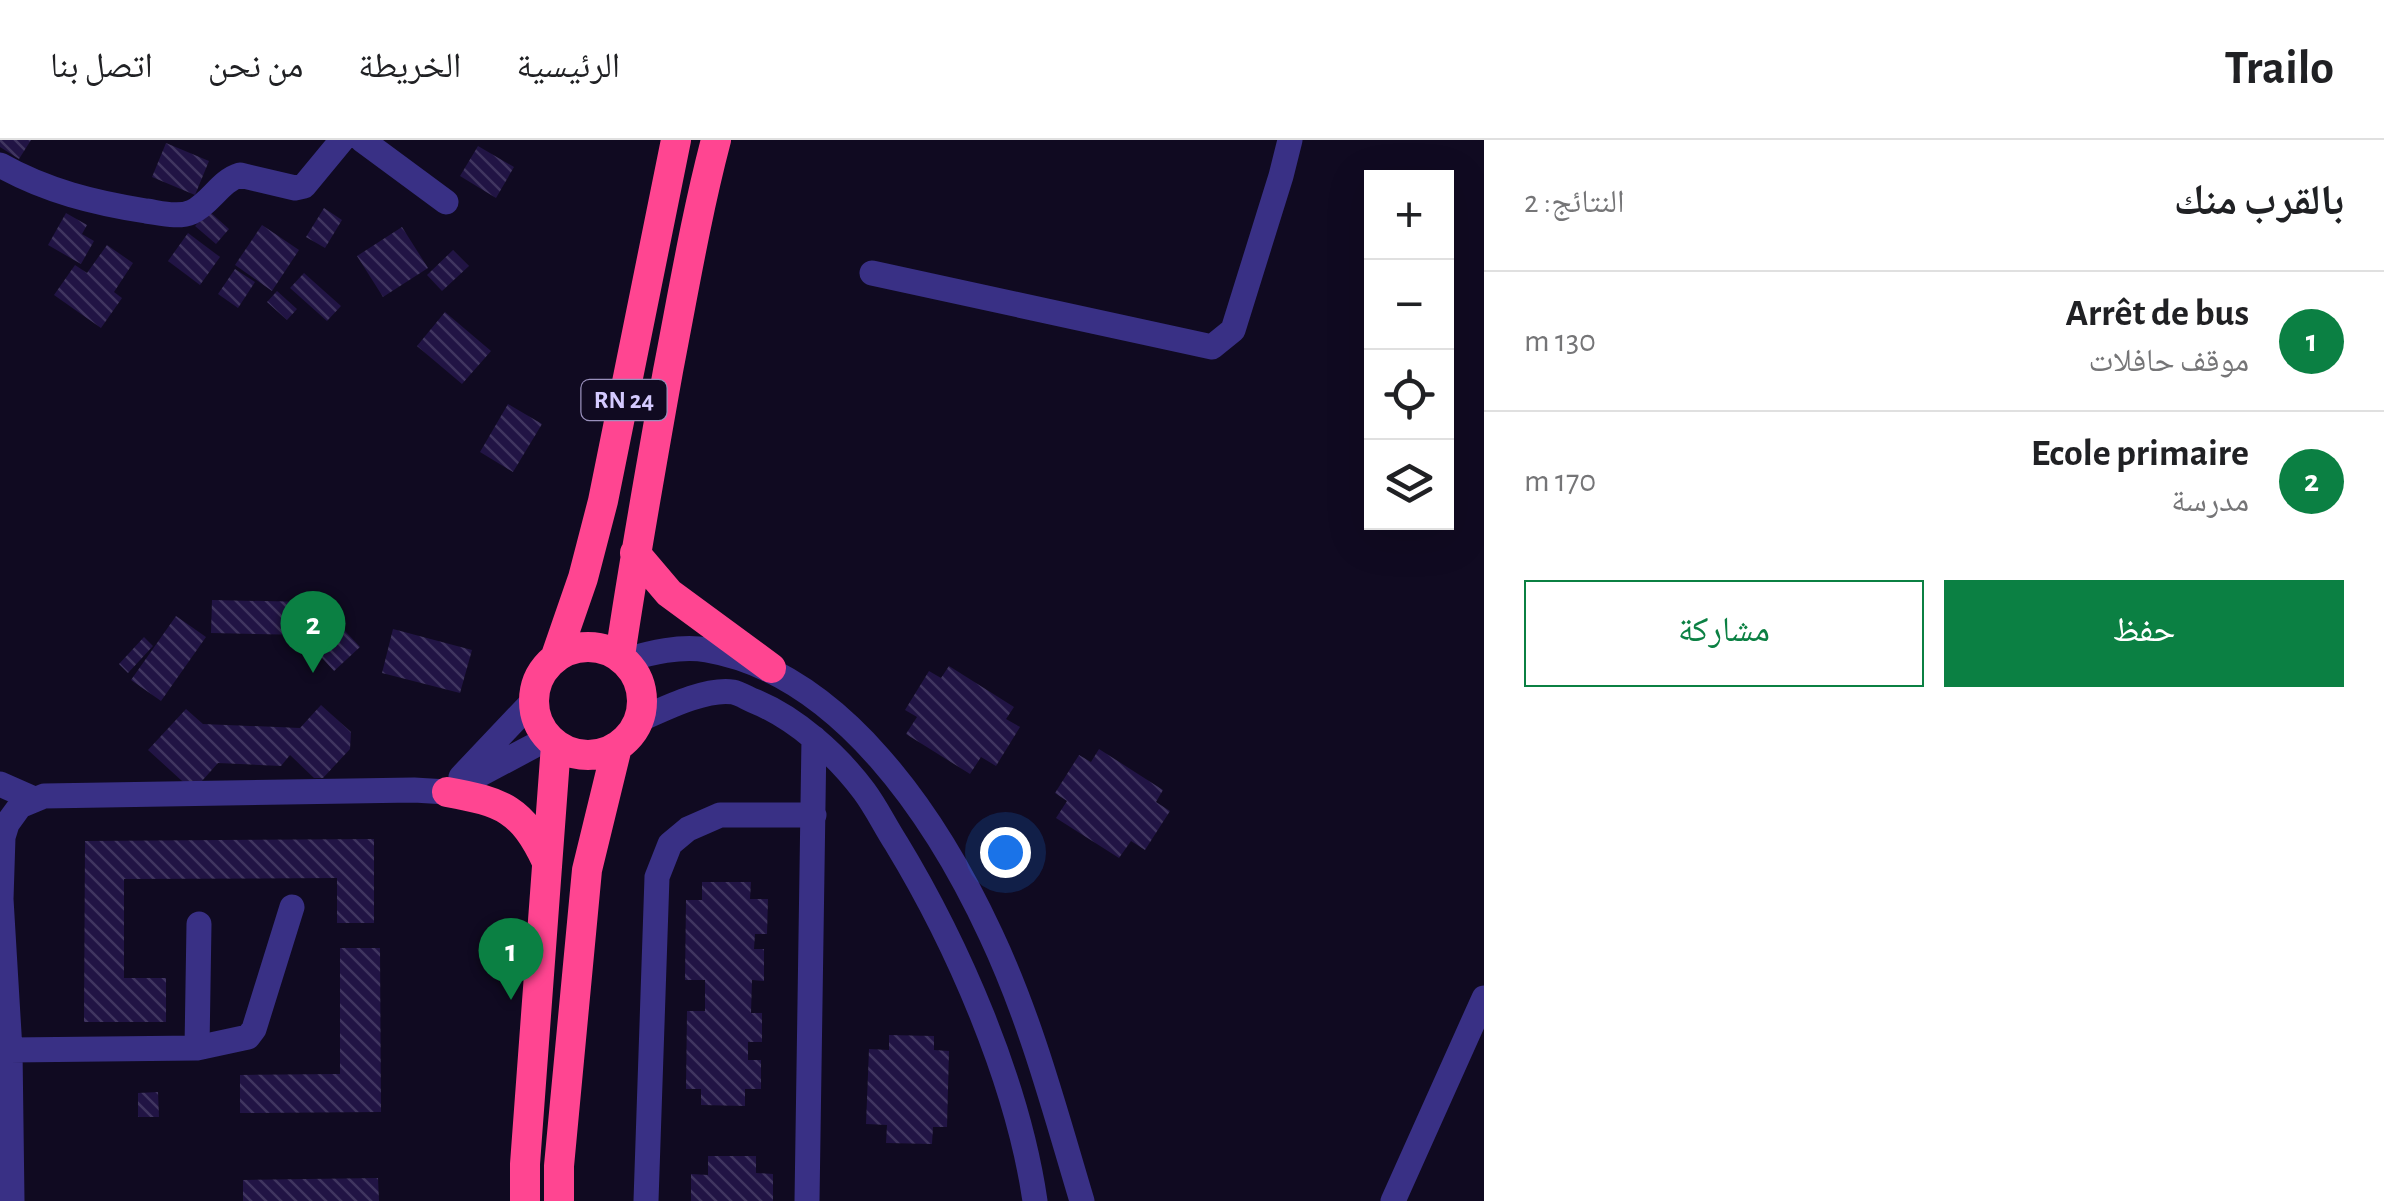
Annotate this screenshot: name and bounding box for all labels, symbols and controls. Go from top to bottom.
text: Trailo [2224,45,2334,93]
text: اتصل بنا [50,49,153,84]
text: من نحن [208,49,303,84]
text: الخريطة [358,49,461,84]
text: الرئيسية [516,49,620,84]
map controls [1364,170,1454,530]
button: + [1364,170,1454,260]
text: بالقرب منك [2174,180,2344,222]
text: النتائج: 2 [1524,186,1625,218]
button: − [1364,260,1454,350]
text: Arrêt de bus [2065,295,2249,333]
text: 130 m [1524,325,1596,357]
text: 1 [2306,325,2317,357]
text: موقف حافلات [2088,345,2249,377]
button: locate [1364,350,1454,440]
road number: RN 24 [582,380,666,420]
text: Ecole primaire [2031,435,2249,473]
button: layers [1364,440,1454,530]
text: 170 m [1524,465,1596,497]
text: 2 [2304,465,2319,497]
text: مدرسة [2171,485,2249,517]
button: مشاركة [1524,580,1924,687]
button: حفظ [1944,580,2344,687]
pin: 2 [280,590,346,673]
your location [980,827,1031,878]
pin: 1 [478,918,544,1000]

